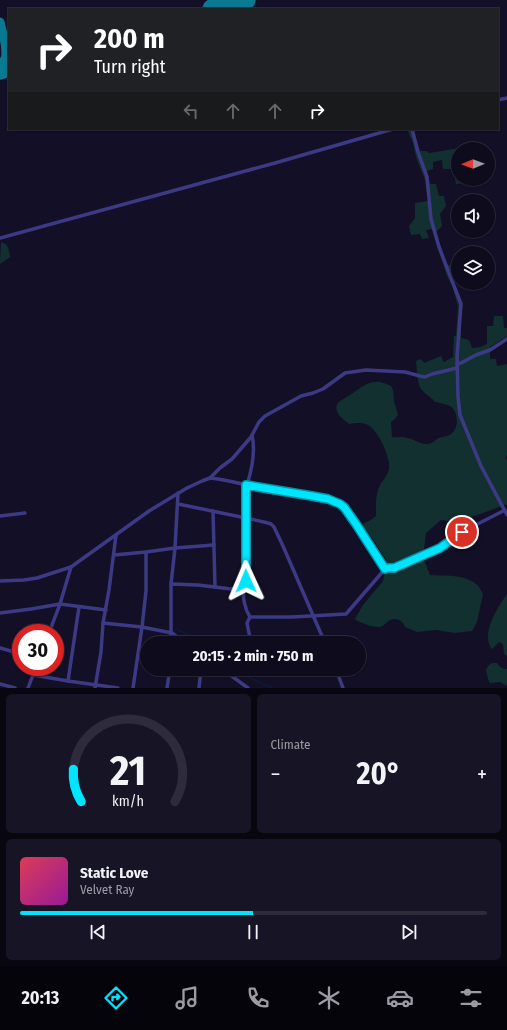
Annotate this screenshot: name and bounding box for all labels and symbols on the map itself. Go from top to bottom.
north arrow [451,142,495,186]
pin [445,515,479,549]
position arrow [225,560,267,602]
speed limit sign: 30 [12,624,64,676]

